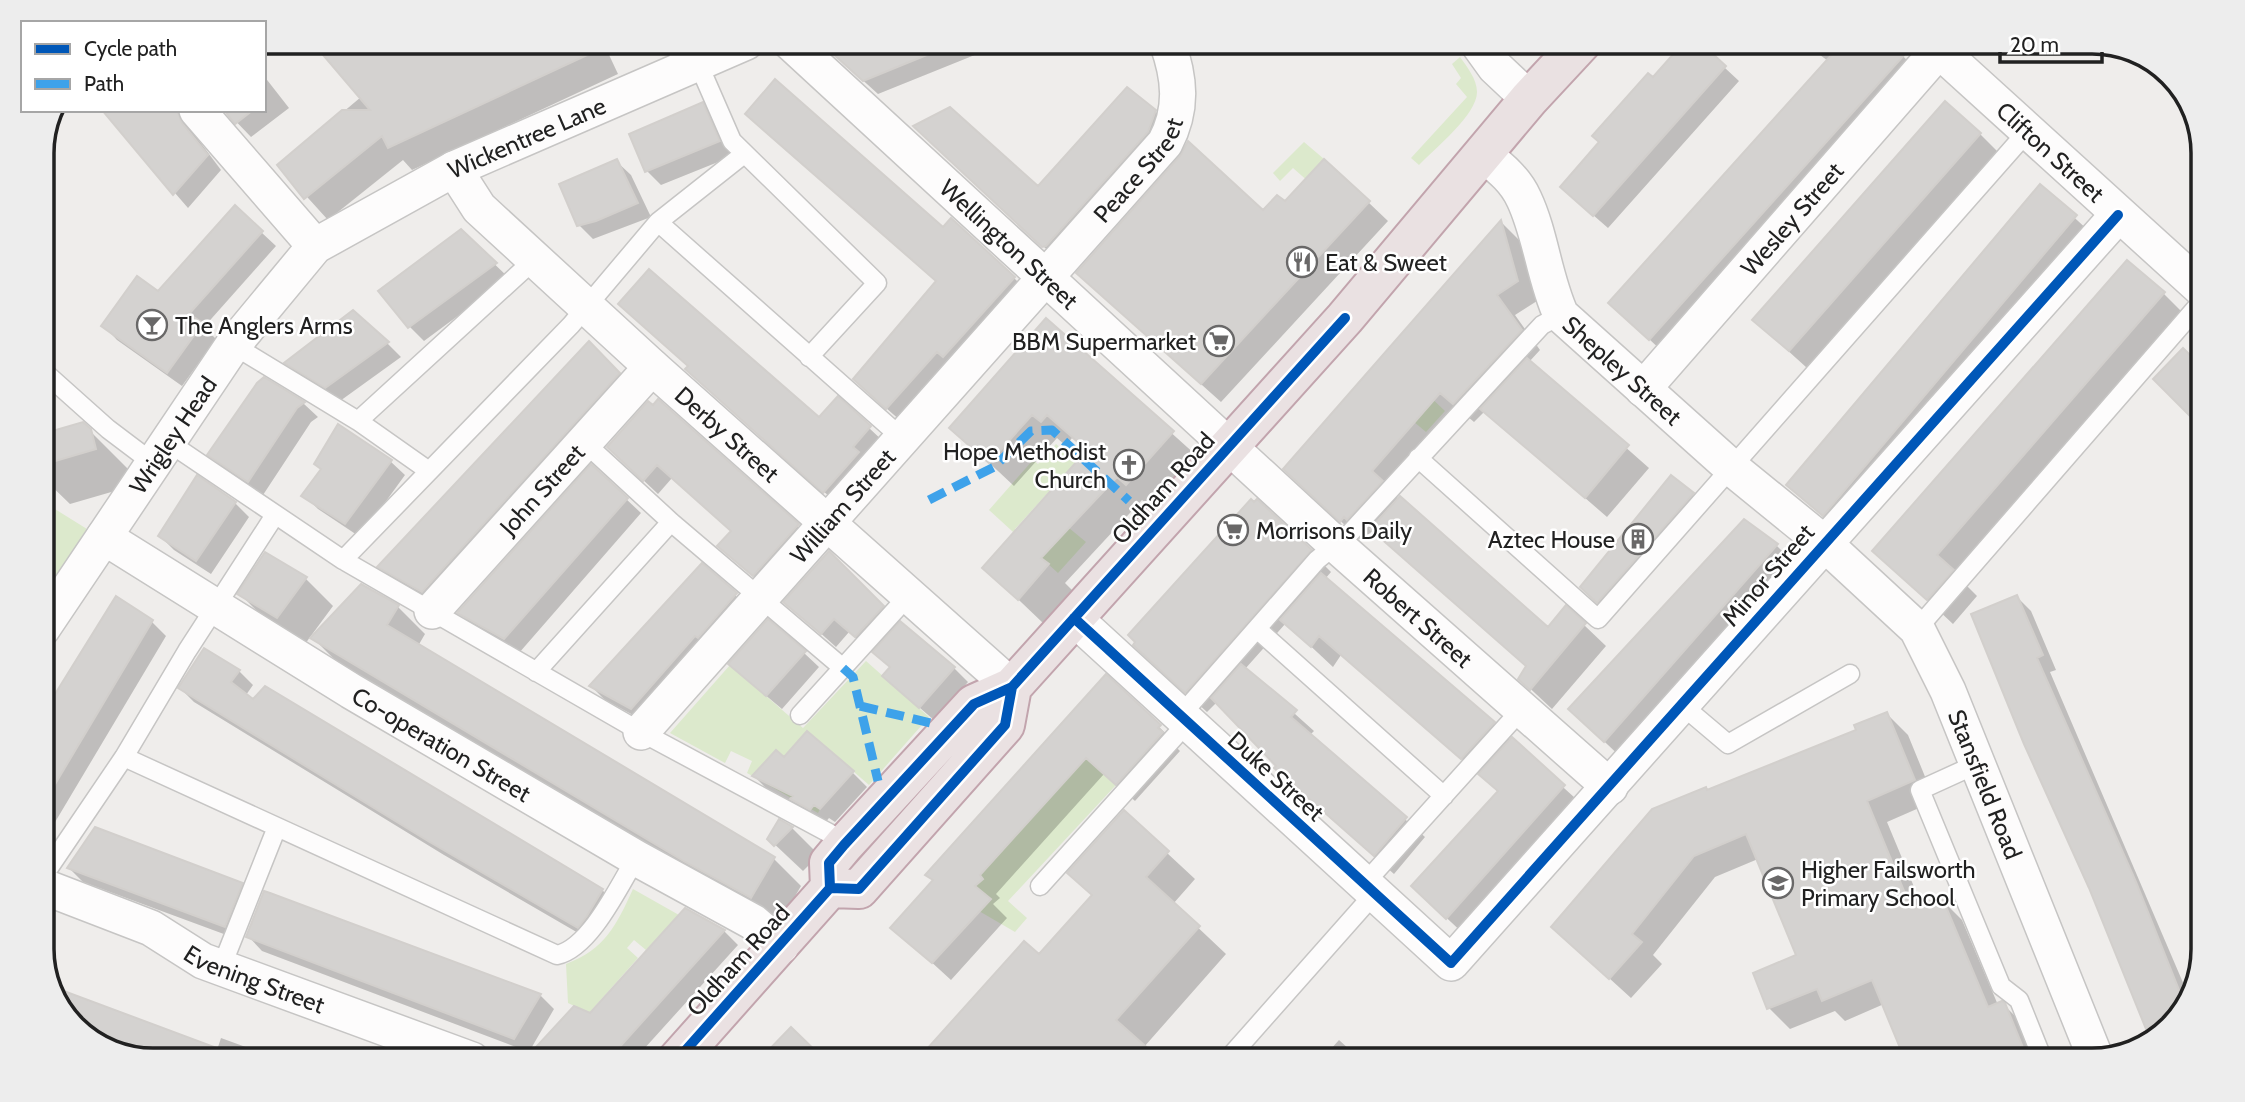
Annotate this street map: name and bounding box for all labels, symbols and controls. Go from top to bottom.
legend [21,21,266,112]
scale bar [2000,21,2102,65]
text: 20 m [2010,32,2059,57]
text: Cycle path [84,36,177,61]
text: Path [84,71,124,96]
street label: Wickentree Lane [443,90,610,184]
street label: Clifton Street [1991,95,2110,208]
street label: Peace Street [1087,114,1189,228]
street label: Wesley Street [1734,156,1849,281]
street label: Wellington Street [934,173,1084,315]
restaurant icon: Eat & Sweet [1285,245,1319,279]
place label: Eat & Sweet [1325,248,1447,277]
bar icon: The Anglers Arms [135,308,169,342]
street label: Shepley Street [1557,309,1688,431]
place label: The Anglers Arms [175,311,353,340]
supermarket icon: BBM Supermarket [1202,324,1236,358]
place label: BBM Supermarket [1012,327,1196,356]
street label: Wrigley Head [123,370,222,499]
street label: Derby Street [669,380,785,488]
street label: Oldham Road [1105,426,1221,550]
place label: Hope Methodist Church [943,437,1106,494]
street label: John Street [493,438,590,541]
street label: William Street [784,442,901,569]
church icon: Hope Methodist Church [1112,448,1146,482]
supermarket icon: Morrisons Daily [1216,513,1250,547]
place label: Morrisons Daily [1256,516,1412,545]
street label: Minor Street [1716,518,1820,632]
building icon: Aztec House [1621,522,1655,556]
place label: Aztec House [1488,525,1615,554]
street label: Robert Street [1358,562,1479,673]
street label: Co-operation Street [347,680,536,808]
street label: Stansfield Road [1942,705,2028,863]
street label: Duke Street [1222,725,1330,827]
place label: Higher Failsworth Primary School [1801,855,1976,912]
school or university icon: Higher Failsworth Primary School [1761,866,1795,900]
street label: Oldham Road [680,898,796,1022]
street label: Evening Street [179,938,329,1019]

